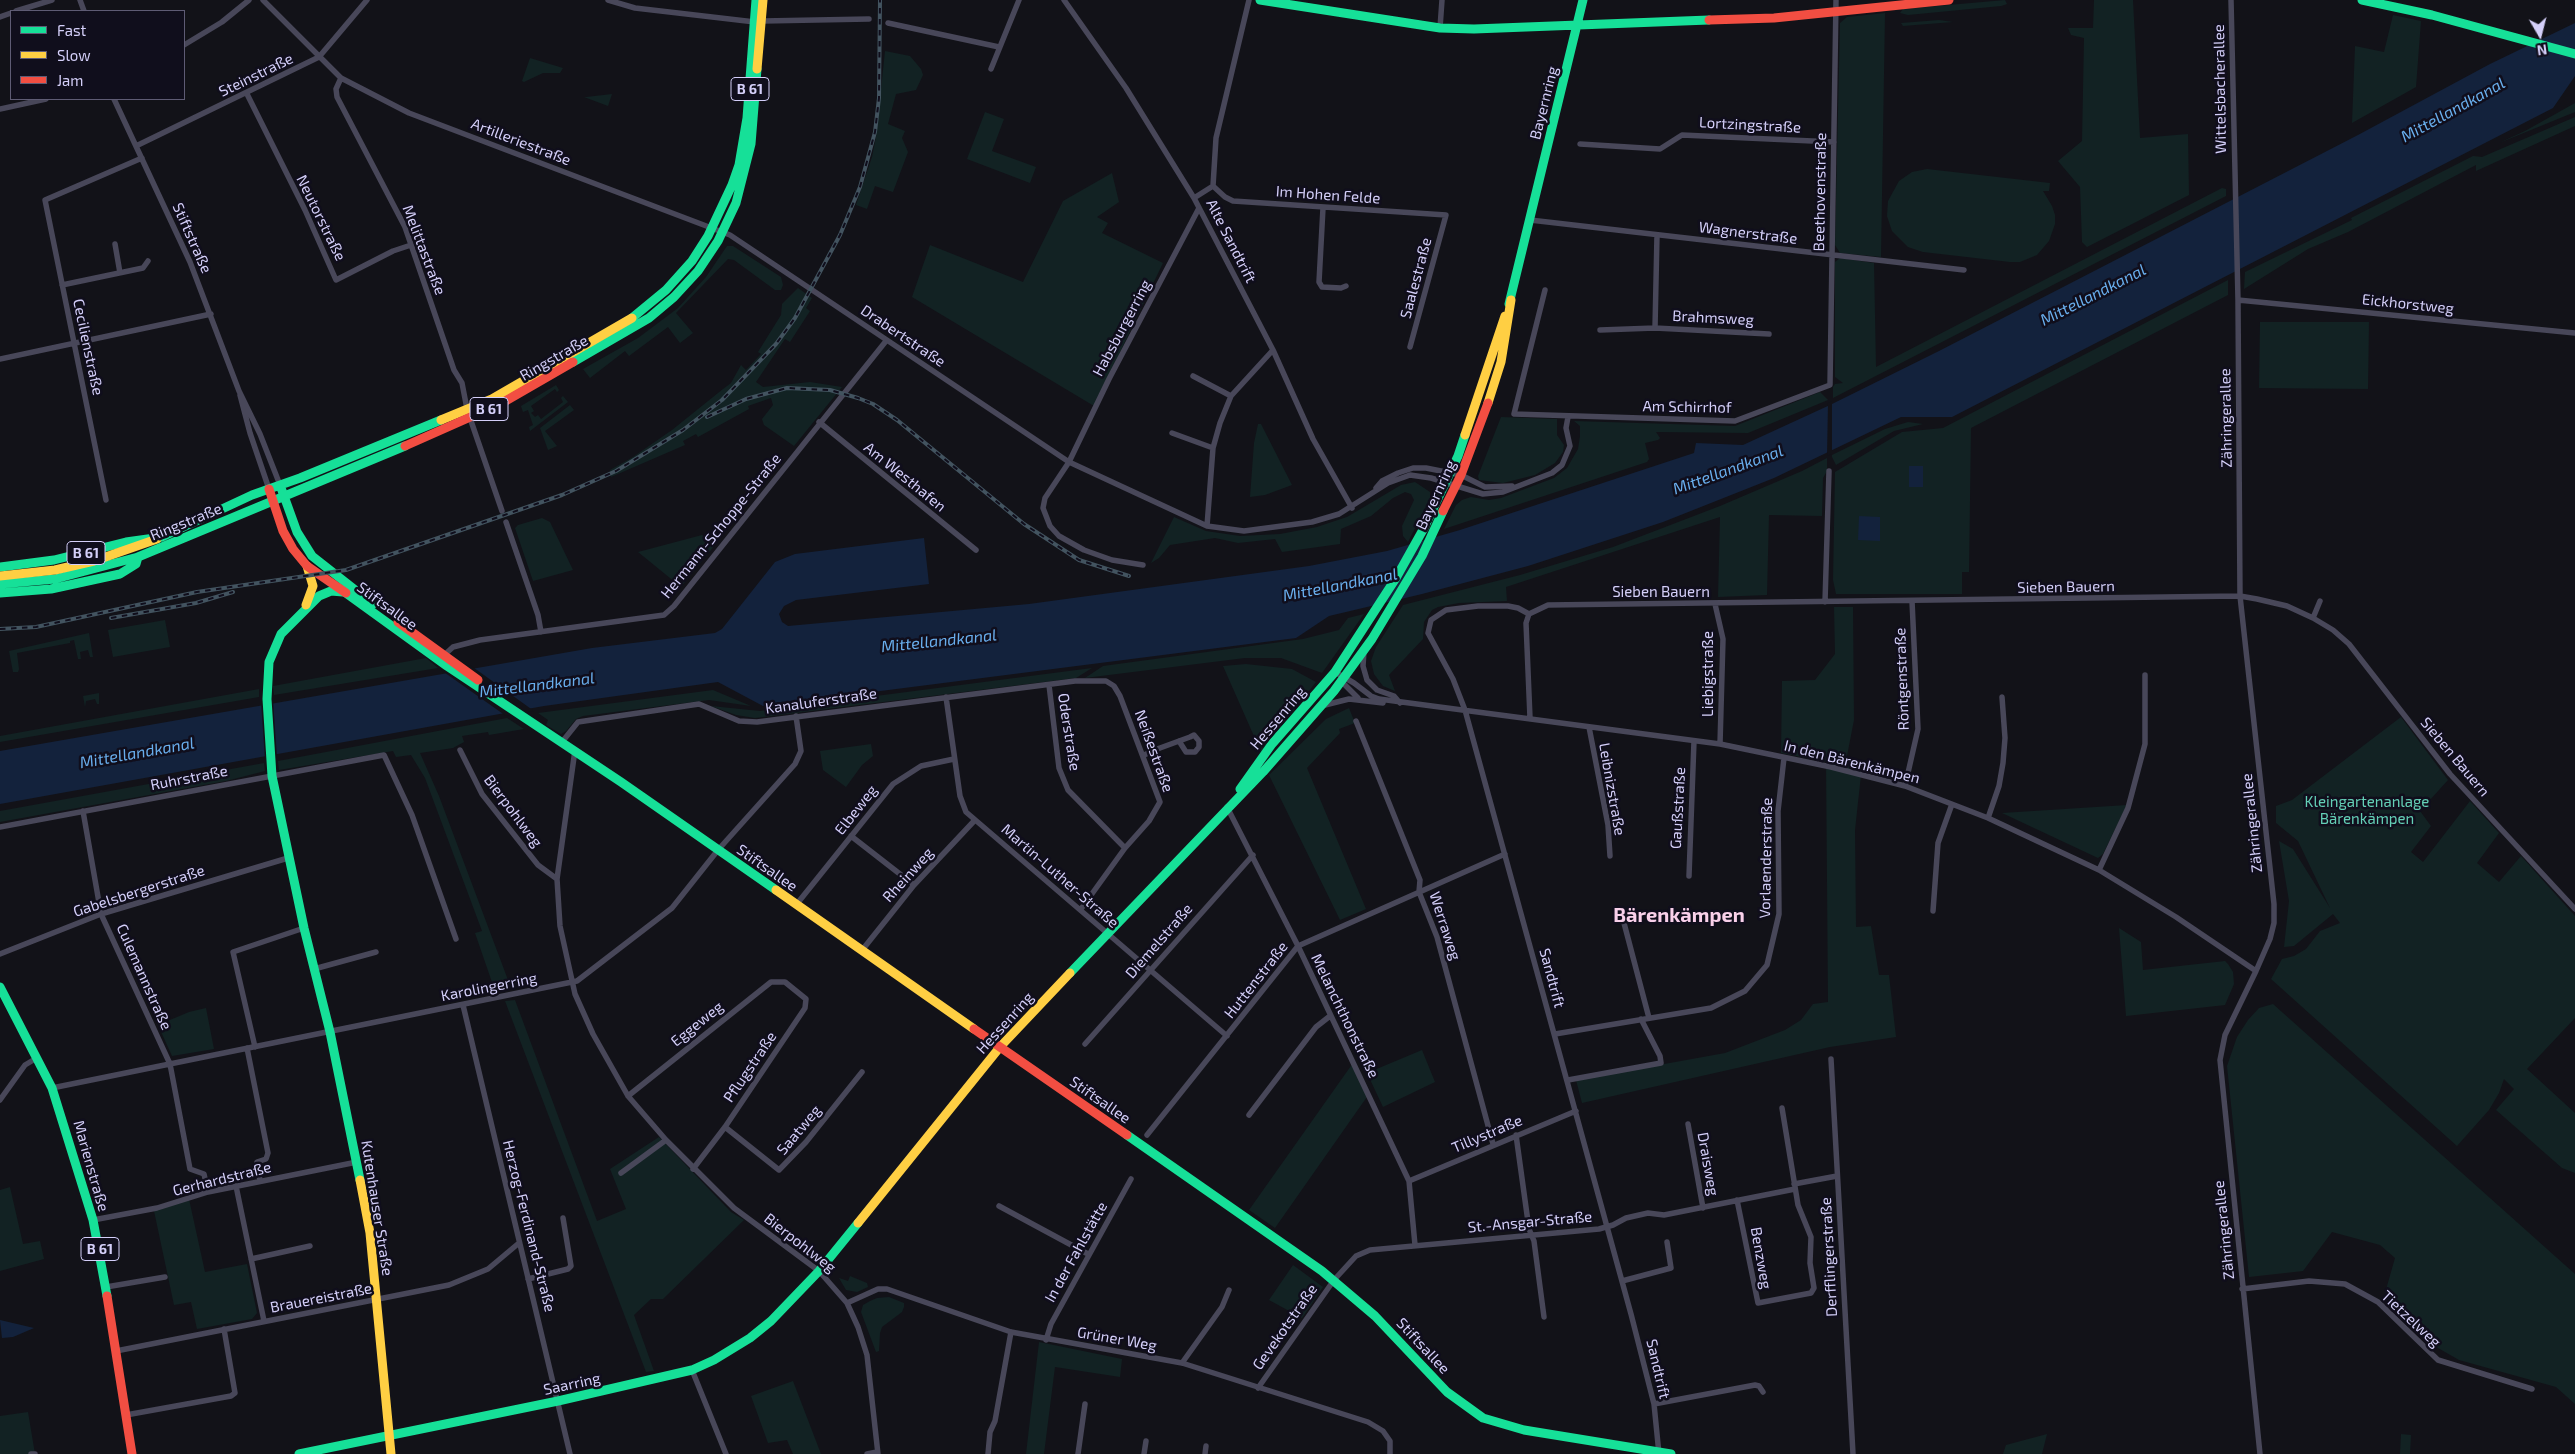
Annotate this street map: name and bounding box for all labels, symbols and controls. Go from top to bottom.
legend [10,10,185,100]
north arrow [2515,10,2565,60]
text: Fast [57,21,86,39]
street label: Wittelsbacherallee [2210,24,2230,154]
text: N [2536,41,2548,59]
text: Slow [57,46,91,64]
street label: Steinstraße [216,49,296,101]
street label: Bayernring [1526,64,1562,142]
text: Jam [57,71,83,89]
water label: Mittellandkanal [2398,73,2508,147]
road number: B 61 [731,78,769,100]
street label: Lortzingstraße [1699,113,1801,137]
street label: Artilleriestraße [469,115,573,169]
street label: Beethovenstraße [1810,133,1830,251]
street label: Neutorstraße [292,172,350,264]
street label: Im Hohen Felde [1275,182,1381,208]
street label: Alte Sandtrift [1202,196,1260,286]
street label: Stiftstraße [169,200,215,276]
street label: Melittastraße [399,203,449,297]
street label: Wagnerstraße [1698,218,1798,248]
street label: Saalestraße [1397,236,1435,320]
water label: Mittellandkanal [2037,260,2149,330]
street label: Habsburgerring [1089,277,1155,379]
street label: Eickhorstweg [2361,290,2455,318]
street label: Cecilienstraße [69,297,107,397]
street label: Drabertstraße [857,301,949,371]
street label: Brahmsweg [1672,307,1754,329]
street label: Ringstraße [517,331,591,385]
street label: Zähringerallee [2216,368,2236,468]
street label: Am Schirrhof [1642,397,1732,417]
road number: B 61 [470,398,508,420]
street label: Am Westhafen [860,438,950,516]
water label: Mittellandkanal [1670,441,1786,499]
street label: Hermann-Schoppe-Straße [657,450,785,602]
street label: Bayernring [1412,457,1460,533]
street label: Ringstraße [147,499,225,545]
road number: B 61 [67,542,105,564]
water label: Mittellandkanal [1281,565,1399,605]
street label: Sieben Bauern [2017,577,2115,597]
street label: Stiftsallee [353,578,421,634]
street label: Sieben Bauern [1612,583,1710,601]
water label: Mittellandkanal [880,625,998,657]
street label: Röntgenstraße [1891,627,1913,731]
street label: Liebigstraße [1699,631,1717,717]
water label: Mittellandkanal [478,668,596,702]
street label: Hessenring [1246,683,1310,753]
street label: Kanaluferstraße [764,684,878,718]
street label: Oderstraße [1054,692,1084,772]
street label: Neißestraße [1131,707,1177,795]
street label: Sieben Bauern [2417,714,2493,800]
water label: Mittellandkanal [78,733,196,773]
street label: In den Bärenkämpen [1782,736,1922,788]
street label: Leibnizstraße [1595,741,1629,837]
street label: Ruhrstraße [149,762,229,794]
street label: Gaußstraße [1667,767,1689,849]
street label: Bierpohlweg [480,771,546,851]
street label: Zähringerallee [2238,773,2266,873]
street label: Elbeweg [831,782,881,838]
park label: Kleingartenanlage Bärenkämpen [2305,793,2429,828]
street label: Vorlaenderstraße [1756,797,1776,919]
street label: Martin-Luther-Straße [998,820,1122,932]
street label: Stiftsallee [733,841,801,895]
street label: Rheinweg [879,844,937,906]
street label: Gabelsbergerstraße [71,861,207,921]
street label: Werraweg [1425,889,1465,963]
street label: Diemelstraße [1122,900,1196,982]
district label: Bärenkämpen [1613,903,1745,927]
street label: Culemannstraße [113,921,175,1033]
street label: Huttenstraße [1220,938,1292,1022]
street label: Sandtrift [1535,946,1569,1010]
street label: Melanchthonstraße [1307,951,1383,1081]
street label: Karolingerring [439,969,539,1005]
street label: Hessenring [973,988,1037,1058]
street label: Eggeweg [667,998,727,1050]
street label: Pflugstraße [720,1028,780,1106]
street label: Stiftsallee [1066,1073,1134,1127]
street label: Saatweg [773,1101,825,1159]
street label: Tillystraße [1449,1111,1525,1157]
street label: Marienstraße [69,1119,113,1213]
street label: Draisweg [1694,1131,1722,1197]
street label: Herzog-Ferdinand-Straße [499,1138,559,1314]
street label: Kutenhauser Straße [357,1139,397,1277]
street label: Gerhardstraße [171,1158,273,1200]
street label: Zähringerallee [2210,1180,2238,1280]
street label: Derfflingerstraße [1817,1197,1841,1317]
street label: In der Fahlstätte [1041,1199,1111,1305]
street label: St.-Ansgar-Straße [1467,1208,1593,1236]
street label: Bierpohlweg [761,1209,839,1277]
street label: Benzweg [1747,1226,1775,1290]
road number: B 61 [81,1238,119,1260]
street label: Brauereistraße [268,1279,374,1317]
street label: Gevekotstraße [1249,1281,1321,1373]
street label: Tietzelweg [2377,1287,2445,1351]
street label: Stiftsallee [1393,1314,1453,1378]
street label: Grüner Weg [1076,1323,1158,1355]
street label: Sandtrift [1642,1337,1674,1401]
street label: Saarring [542,1369,602,1399]

